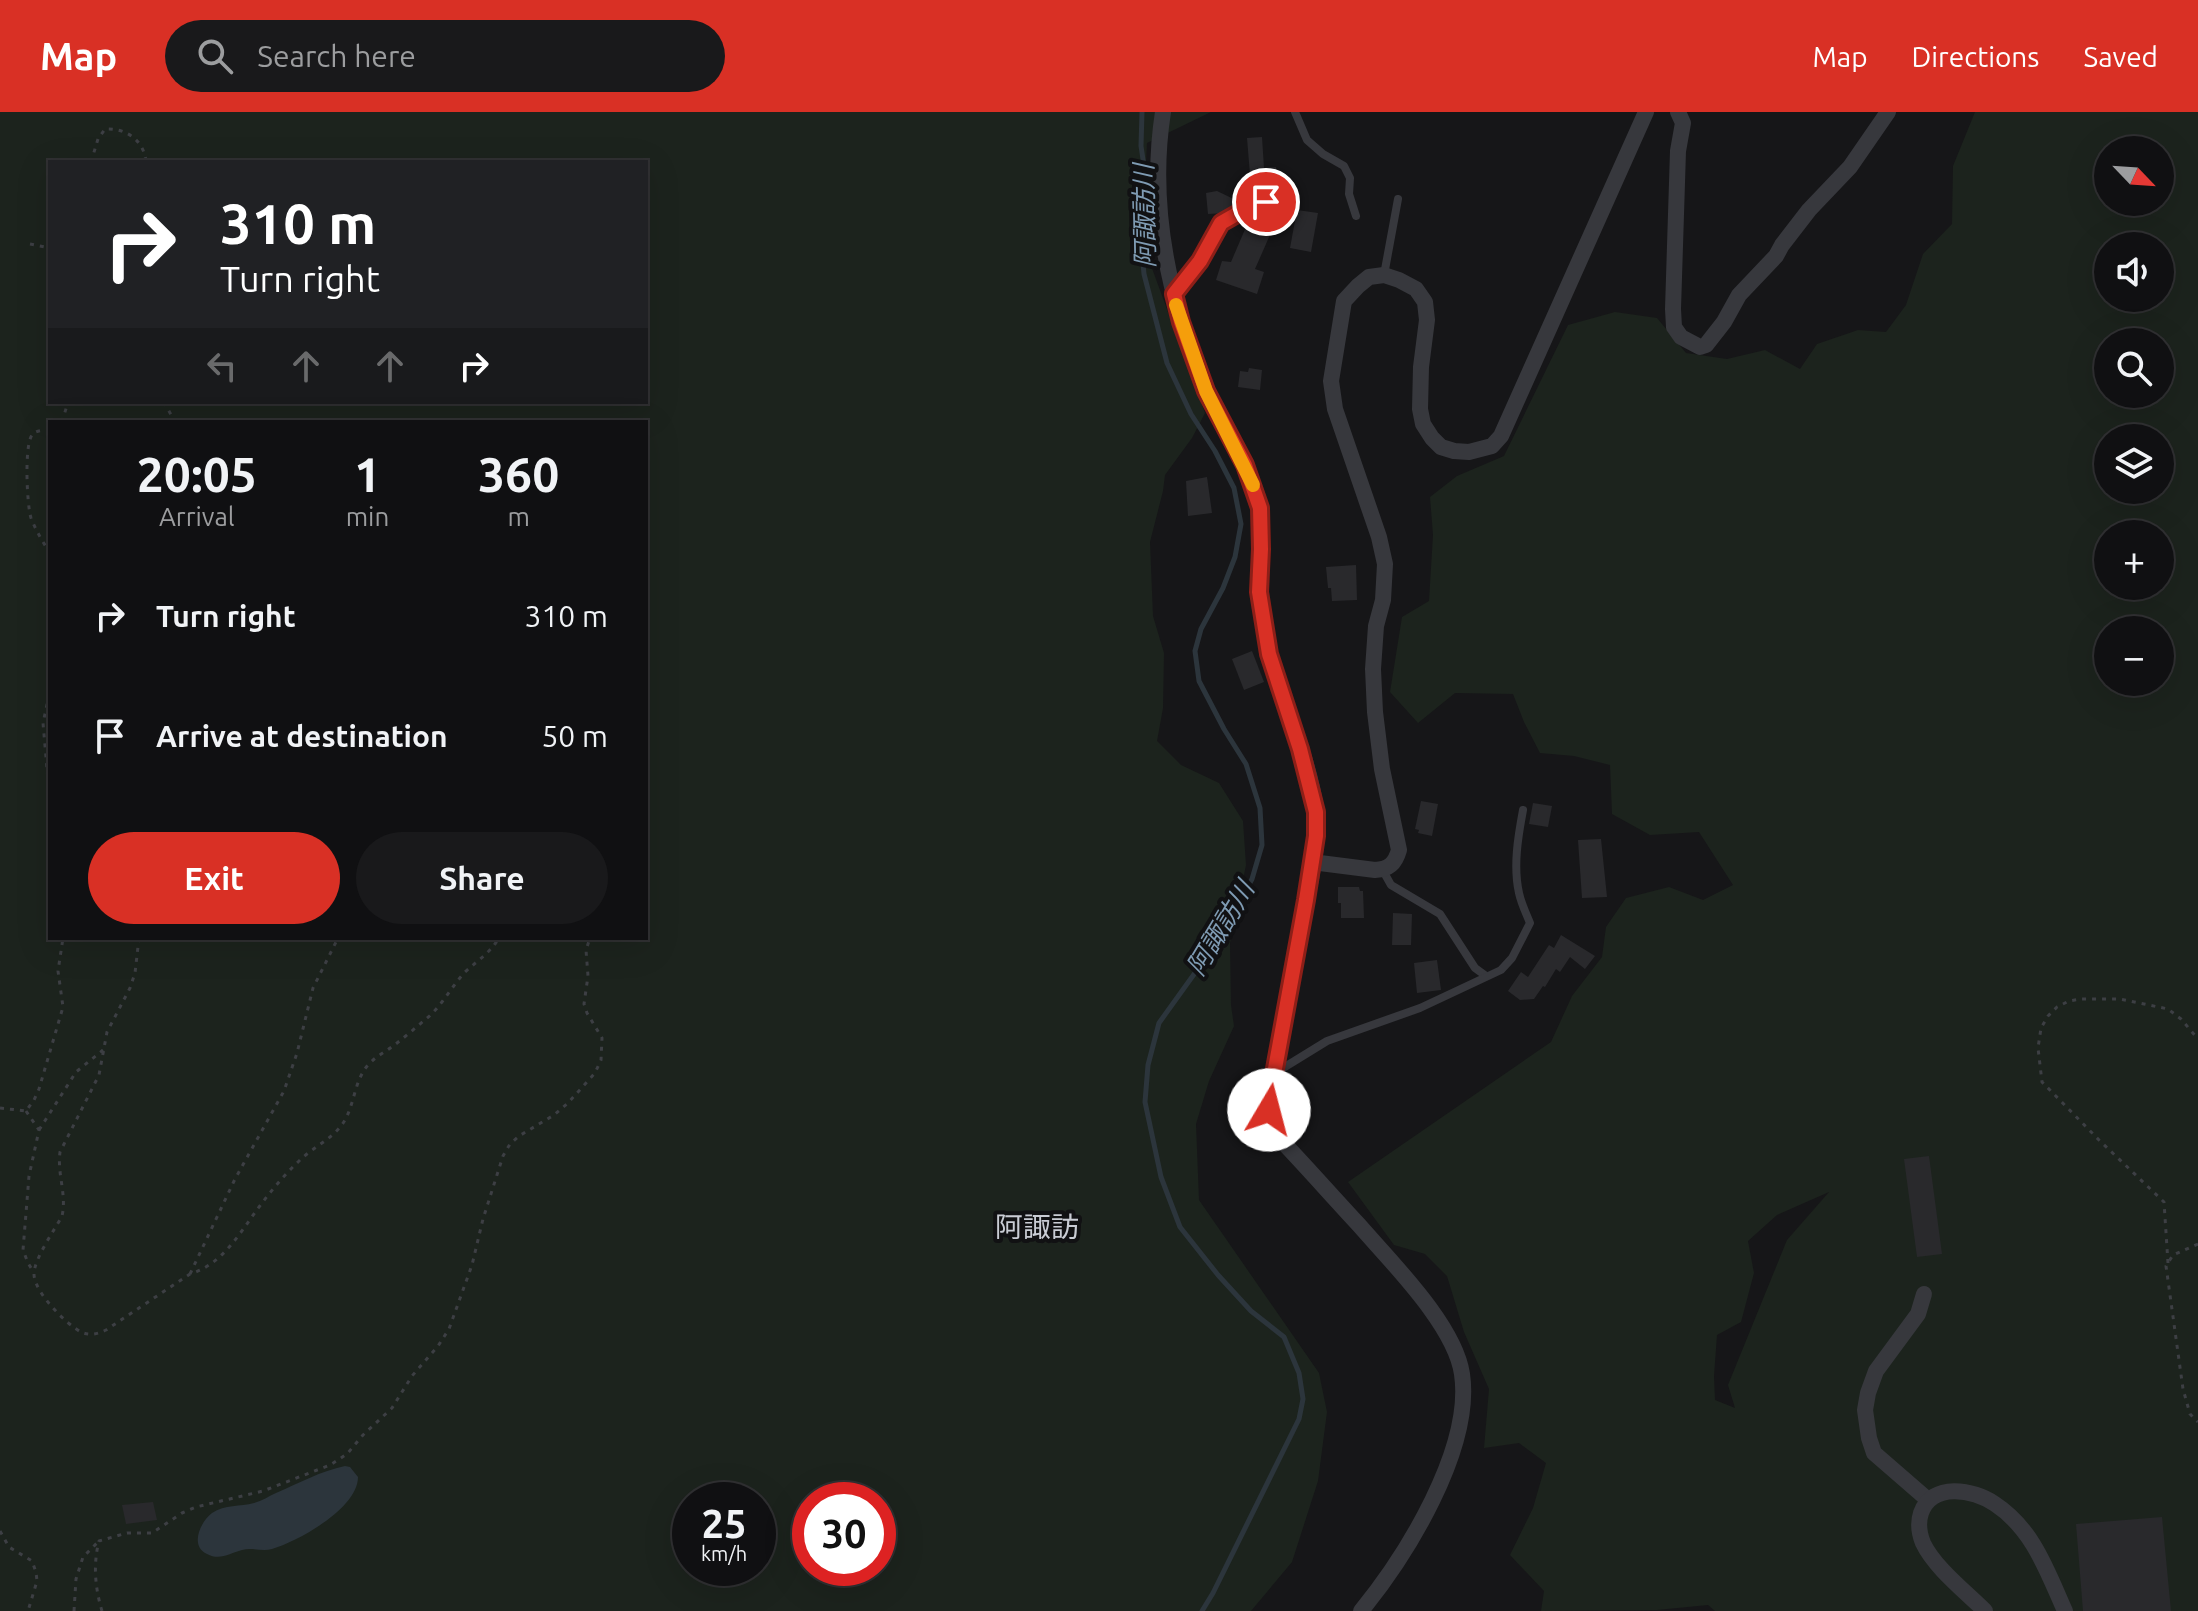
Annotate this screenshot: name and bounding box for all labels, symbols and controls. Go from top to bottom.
search box [165,20,725,92]
icon: search [193,34,237,78]
text: Map [40,35,117,77]
text: Search here [257,39,416,73]
text: Map [1812,41,1868,72]
text: Directions [1912,41,2039,72]
text: Saved [2083,41,2158,72]
north arrow [2094,136,2174,216]
map controls [2094,136,2174,696]
water label: 阿諏訪川 [1129,161,1159,268]
pin [1232,168,1300,236]
icon: arrive [1244,180,1288,224]
icon: right [88,192,192,296]
text: 310 m [220,192,376,255]
button: sound [2094,232,2174,312]
text: Turn right [220,258,380,299]
button: search [2094,328,2174,408]
icon: left [200,344,244,388]
icon: ahead [284,344,328,388]
icon: ahead [368,344,412,388]
icon: right [452,344,496,388]
button: layers [2094,424,2174,504]
text: 20:05 [137,447,257,501]
text: 1 [354,447,381,501]
text: 360 [478,447,559,501]
text: Arrival [159,502,235,531]
text: min [346,502,389,531]
text: m [507,502,530,531]
button: + [2094,520,2174,600]
icon: right [88,594,132,638]
text: Turn right [156,599,296,633]
text: 310 m [524,599,608,633]
button: − [2094,616,2174,696]
icon: arrive [88,714,132,758]
text: Arrive at destination [156,719,448,753]
text: 50 m [541,719,608,753]
button: Exit [88,832,340,924]
button: Share [356,832,608,924]
water label: 阿諏訪川 [1181,873,1261,980]
position arrow [1227,1068,1311,1152]
district label: 阿諏訪 [995,1211,1079,1242]
speed limit sign: 30 [792,1482,896,1586]
text: 25 [701,1501,747,1546]
text: km/h [701,1542,747,1565]

